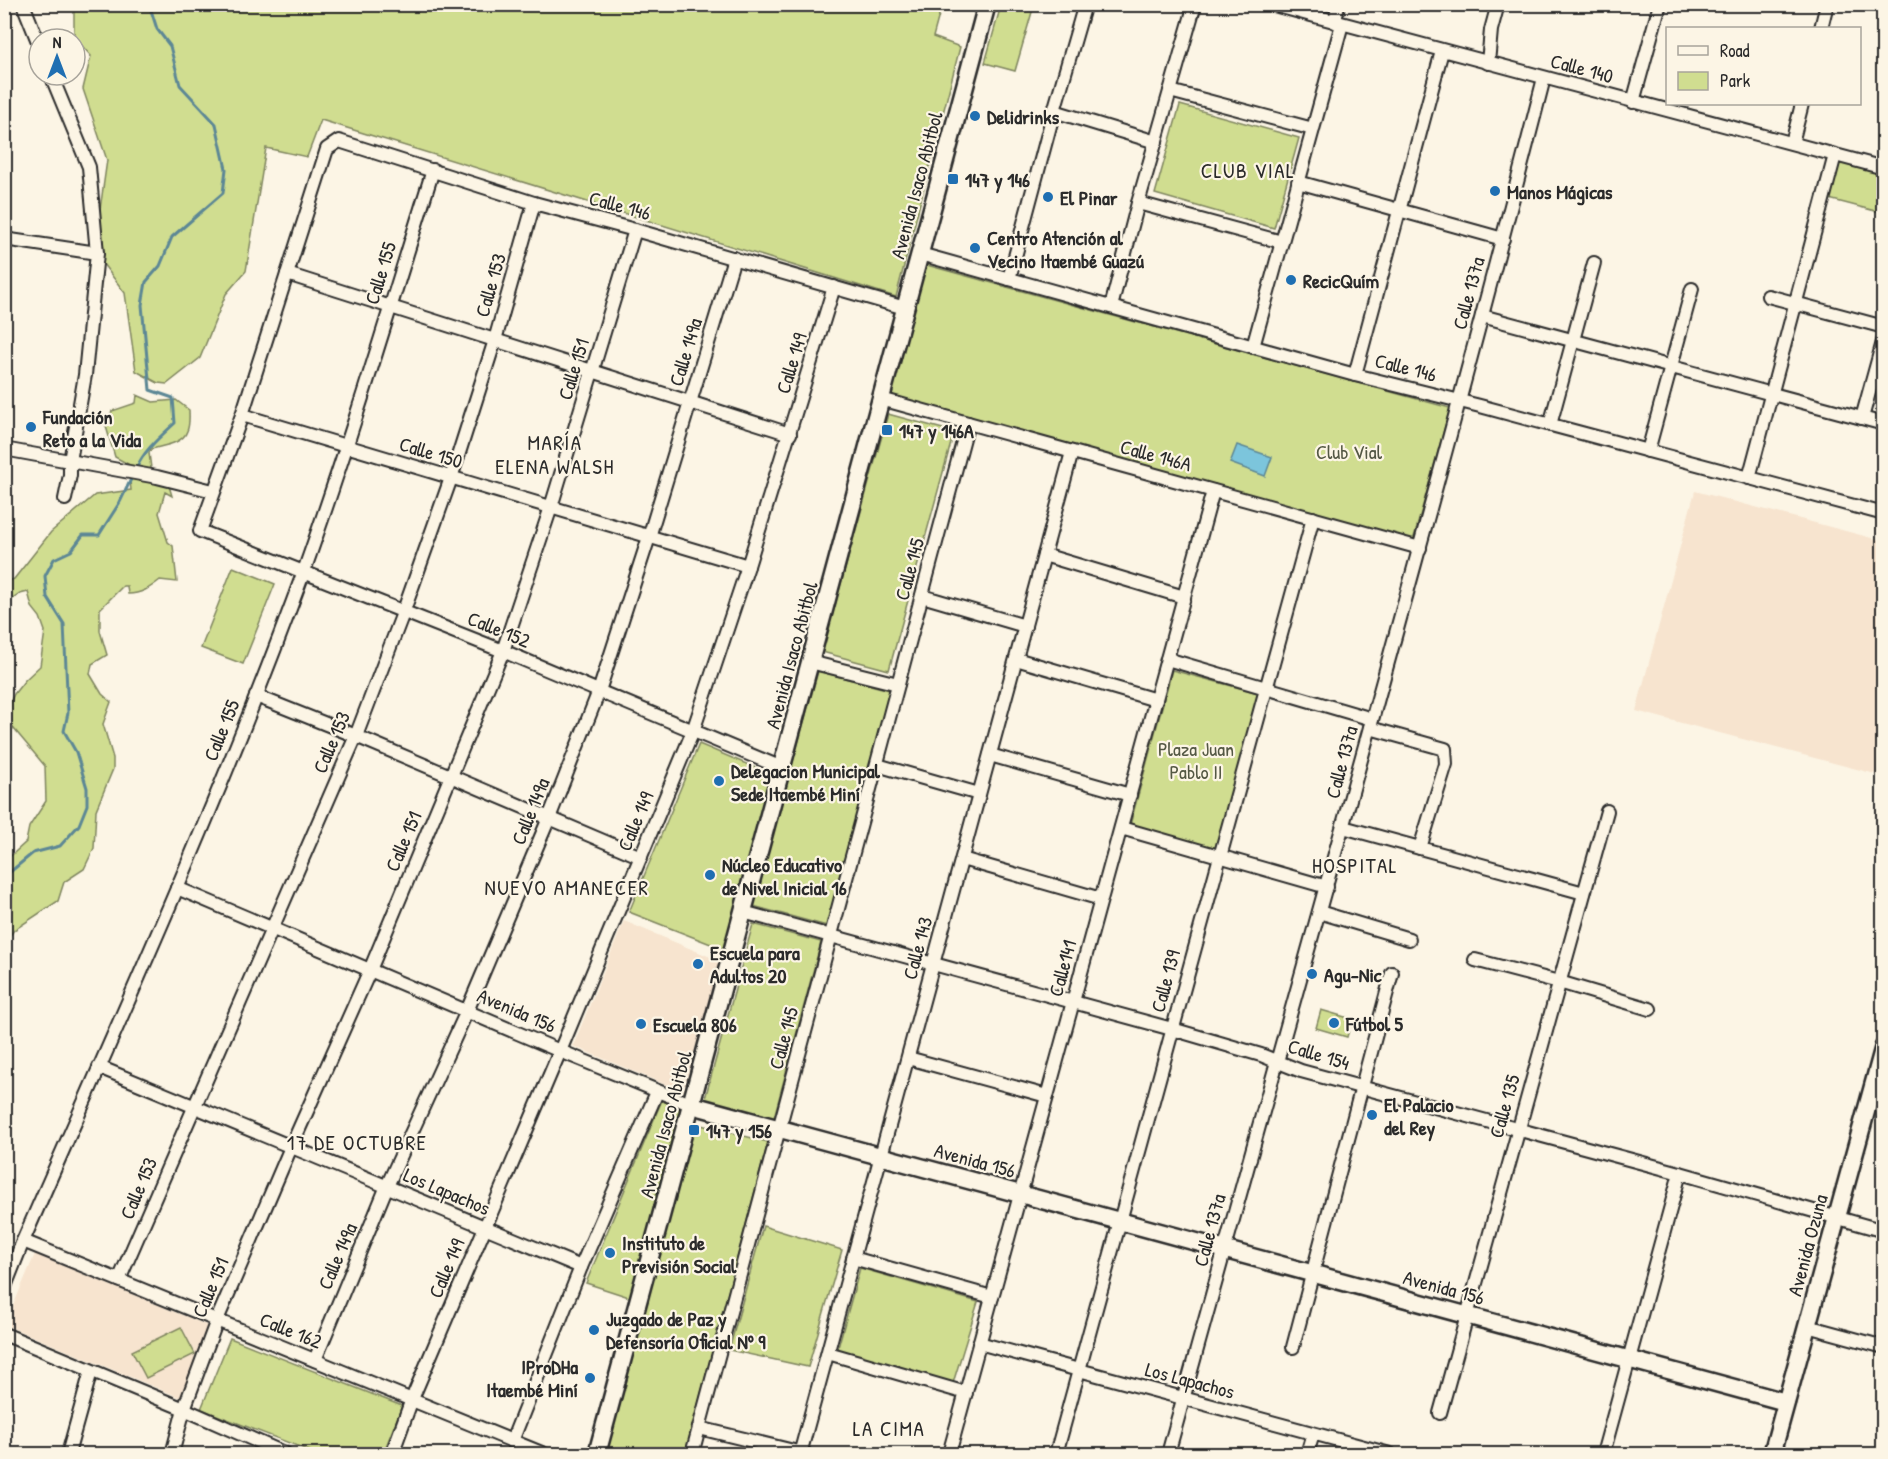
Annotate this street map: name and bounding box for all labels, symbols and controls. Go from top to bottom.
north arrow [27,27,87,87]
legend [1666,27,1861,105]
text: N [53,31,62,53]
text: Road [1720,38,1750,63]
street label: Calle 140 [1548,47,1616,89]
text: Park [1720,68,1751,93]
place label: Delidrinks [987,103,1060,130]
street label: Avenida Isaco Abitbol [883,108,949,261]
marker: Delidrinks [968,109,982,123]
district label: CLUB VIAL [1201,156,1295,185]
place label: 147 y 146 [965,166,1030,194]
marker: 147 y 146 [946,172,960,186]
place label: Manos Mágicas [1507,178,1613,206]
street label: Calle 146 [586,184,654,226]
place label: El Pinar [1060,184,1118,211]
marker: Manos Mágicas [1488,184,1502,198]
marker: El Pinar [1041,190,1055,204]
place label: Centro Atención al Vecino Itaembé Guazú [987,224,1145,274]
street label: Calle 155 [358,238,402,308]
marker: Centro Atención al Vecino Itaembé Guazú [968,241,982,255]
street label: Calle 153 [468,250,512,320]
street label: Calle 137a [1445,254,1491,332]
place label: RecicQuím [1303,267,1380,294]
marker: RecicQuím [1284,273,1298,287]
street label: Calle 149a [662,314,708,389]
street label: Calle 149 [769,329,813,397]
street label: Calle 151 [551,335,595,403]
street label: Calle 146 [1372,346,1440,388]
place label: Fundación Reto a la Vida [42,403,141,453]
place label: 147 y 146A [899,417,974,445]
marker: Fundación Reto a la Vida [24,420,38,434]
marker: 147 y 146A [880,423,894,437]
district label: MARÍA ELENA WALSH [495,428,615,481]
street label: Calle 150 [396,430,466,474]
street label: Calle 146A [1117,433,1195,477]
park label: Club Vial [1316,438,1383,465]
street label: Calle 145 [888,534,930,603]
street label: Avenida Isaco Abitbol [758,578,824,731]
street label: Calle 152 [464,604,535,654]
street label: Calle 155 [196,695,246,765]
street label: Calle 153 [306,707,356,777]
street label: Calle 137a [1318,723,1364,801]
park label: Plaza Juan Pablo II [1158,735,1234,785]
place label: Delegacion Municipal Sede Itaembé Miní [731,757,880,807]
street label: Calle 149a [504,773,556,848]
marker: Delegacion Municipal Sede Itaembé Miní [712,774,726,788]
street label: Calle 149 [610,787,660,855]
street label: Calle 151 [378,807,428,875]
place label: Núcleo Educativo de Nivel Inicial 16 [722,851,847,901]
district label: HOSPITAL [1312,851,1398,880]
marker: Núcleo Educativo de Nivel Inicial 16 [703,868,717,882]
district label: NUEVO AMANECER [484,873,650,902]
street label: Calle 143 [896,914,938,982]
street label: Calle141 [1042,937,1082,999]
place label: Escuela para Adultos 20 [710,939,800,989]
street label: Calle 139 [1144,947,1186,1015]
marker: Escuela para Adultos 20 [691,957,705,971]
place label: Agu-Nic [1324,961,1383,989]
marker: Agu-Nic [1305,967,1319,981]
street label: Avenida 156 [473,981,561,1039]
street label: Calle 145 [762,1003,804,1072]
place label: Fútbol 5 [1345,1010,1404,1037]
place label: Escuela 806 [653,1011,737,1038]
marker: Fútbol 5 [1327,1016,1341,1030]
marker: Escuela 806 [634,1017,648,1031]
street label: Calle 154 [1285,1032,1353,1076]
street label: Avenida Isaco Abitbol [632,1047,698,1200]
street label: Calle 135 [1482,1071,1526,1141]
place label: El Palacio del Rey [1384,1091,1454,1142]
marker: El Palacio del Rey [1365,1108,1379,1122]
place label: 147 y 156 [706,1117,772,1145]
marker: 147 y 156 [687,1123,701,1137]
district label: 17 DE OCTUBRE [287,1128,427,1157]
street label: Avenida 156 [931,1136,1019,1184]
street label: Calle 153 [113,1153,163,1223]
street label: Los Lapachos [400,1161,495,1221]
street label: Calle 137a [1186,1191,1232,1269]
street label: Avenida Ozuna [1780,1191,1834,1299]
street label: Calle 149a [311,1218,363,1293]
place label: Instituto de Previsión Social [622,1229,737,1279]
street label: Calle 149 [421,1234,471,1302]
marker: Instituto de Previsión Social [603,1246,617,1260]
street label: Calle 151 [185,1253,235,1321]
street label: Avenida 156 [1400,1263,1488,1311]
street label: Calle 162 [256,1305,327,1355]
place label: Juzgado de Paz y Defensoría Oficial Nº 9 [606,1305,766,1355]
marker: Juzgado de Paz y Defensoría Oficial Nº 9 [587,1323,601,1337]
place label: IProDHa Itaembé Miní [486,1353,578,1403]
street label: Los Lapachos [1142,1355,1238,1405]
marker: IProDHa Itaembé Miní [583,1371,597,1385]
district label: LA CIMA [853,1414,925,1443]

